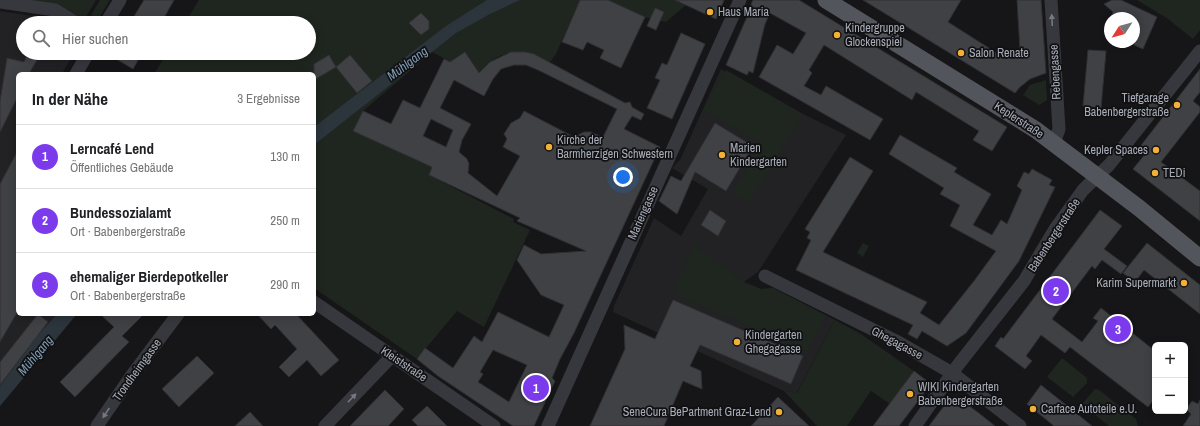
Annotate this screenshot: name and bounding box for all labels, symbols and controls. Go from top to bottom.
place label: Haus Maria [718,4,769,20]
marker: Haus Maria [705,7,715,17]
north arrow [1104,12,1140,48]
one-way arrow [1049,14,1056,26]
search box [16,16,316,60]
place label: Kindergruppe Glockenspiel [845,20,905,50]
icon: search [30,27,52,49]
text: Hier suchen [62,28,128,49]
marker: Kindergruppe Glockenspiel [832,30,842,40]
water label: Mühlgang [383,42,431,84]
street label: Rebengasse [1046,44,1064,100]
place label: Salon Renate [969,45,1029,61]
marker: Salon Renate [956,48,966,58]
text: In der Nähe [32,87,108,110]
text: 3 Ergebnisse [237,90,300,107]
place label: Tiefgarage Babenbergerstraße [1084,90,1169,120]
street label: Keplerstraße [991,98,1047,142]
marker: Tiefgarage Babenbergerstraße [1172,100,1182,110]
place label: Kirche der Barmherzigen Schwestern [557,132,673,162]
text: Lerncafé Lend [70,138,154,159]
place label: Marien Kindergarten [730,140,787,170]
marker: Kirche der Barmherzigen Schwestern [544,142,554,152]
place label: Kepler Spaces [1084,142,1148,158]
marker: Kepler Spaces [1151,145,1161,155]
text: 1 [42,148,48,165]
text: 130 m [270,148,300,165]
marker: Marien Kindergarten [717,150,727,160]
text: Öffentliches Gebäude [70,159,174,176]
place label: TEDi [1163,165,1185,181]
your location [613,167,633,187]
marker: TEDi [1150,168,1160,178]
street label: Mariengasse [624,184,662,242]
street label: Babenbergerstraße [1024,195,1084,275]
text: Bundessozialamt [70,202,171,223]
text: 2 [42,212,48,229]
text: 250 m [270,212,300,229]
text: Ort · Babenbergerstraße [70,223,186,240]
text: ehemaliger Bierdepotkeller [70,266,228,287]
place label: Karim Supermarkt [1096,275,1176,291]
text: 3 [42,276,48,293]
text: 290 m [270,276,300,293]
pin: 2 [1043,276,1069,306]
marker: Karim Supermarkt [1179,278,1189,288]
text: Ort · Babenbergerstraße [70,287,186,304]
pin: 3 [1105,314,1131,344]
street label: Ghegagasse [869,323,925,363]
place label: Kindergarten Ghegagasse [745,327,802,357]
water label: Mühlgang [14,332,57,379]
street label: Trondheimgasse [109,336,165,404]
marker: Kindergarten Ghegagasse [732,337,742,347]
map controls [1152,342,1188,414]
button: + [1152,342,1188,378]
street label: Kleiststraße [378,343,430,385]
pin: 1 [523,373,549,403]
button: − [1152,378,1188,414]
place label: WIKI Kindergarten Babenbergerstraße [918,379,1003,409]
marker: WIKI Kindergarten Babenbergerstraße [905,389,915,399]
one-way arrow [347,393,357,403]
place label: Carface Autoteile e.U. [1041,401,1137,417]
place label: SeneCura BePartment Graz-Lend [623,404,771,420]
marker: Carface Autoteile e.U. [1028,404,1038,414]
marker: SeneCura BePartment Graz-Lend [774,407,784,417]
one-way arrow [102,408,110,419]

